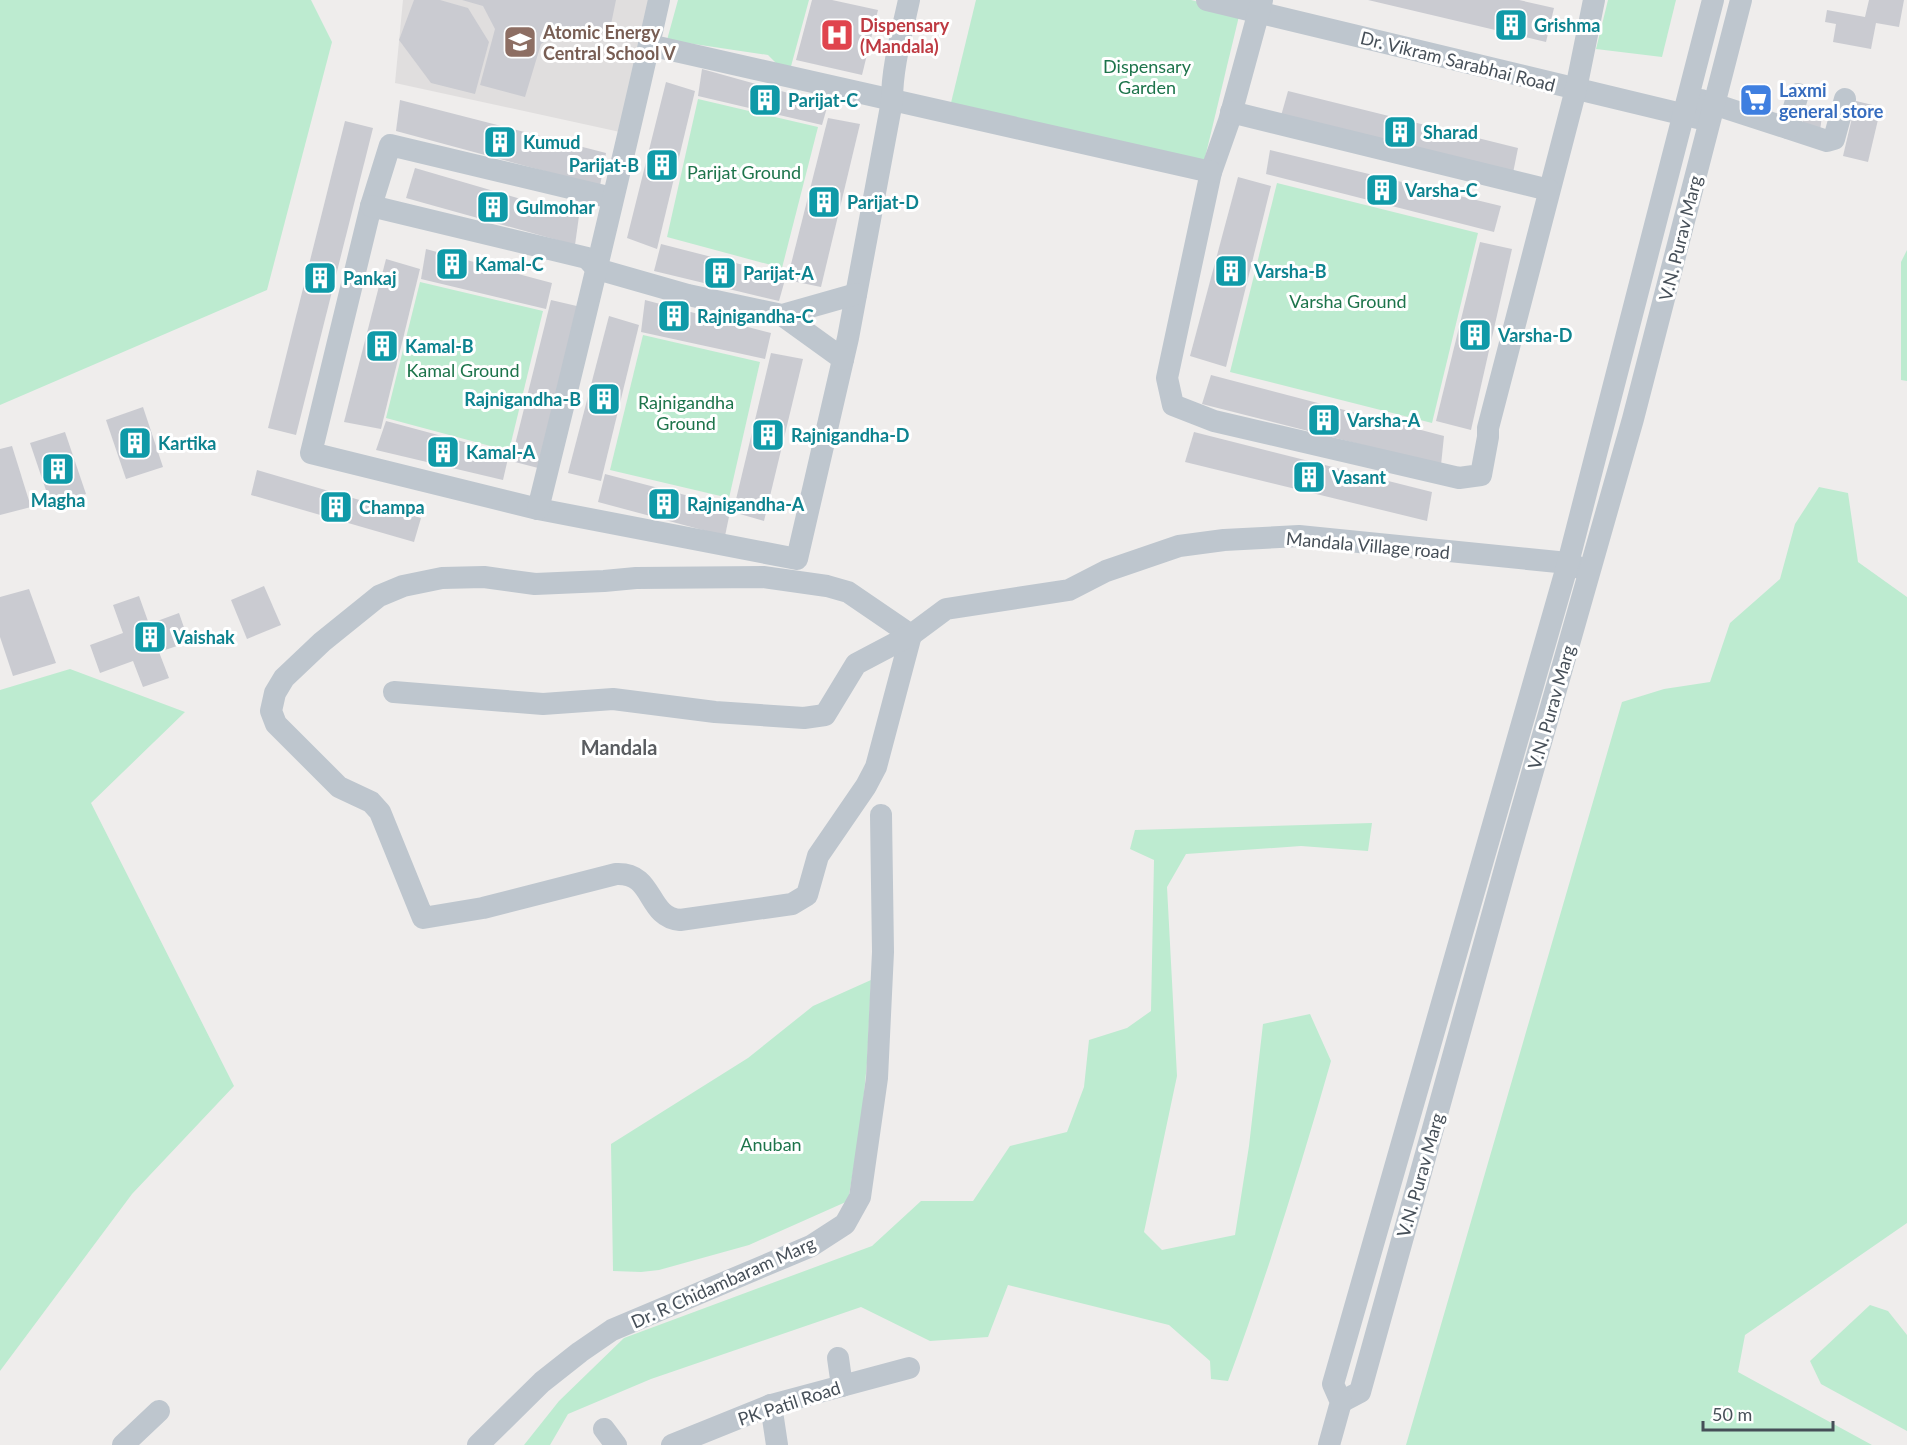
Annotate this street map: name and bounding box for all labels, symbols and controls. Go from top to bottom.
building icon: Grishma [1493,7,1529,43]
place label: Dispensary (Mandala) [860,14,950,57]
place label: Grishma [1534,14,1601,36]
hospital icon: Dispensary (Mandala) [819,17,855,53]
place label: Atomic Energy Central School V [542,21,676,64]
school or university icon: Atomic Energy Central School V [502,24,538,60]
street label: Dr. Vikram Sarabhai Road [1358,26,1558,96]
park label: Dispensary Garden [1103,55,1192,98]
place label: Laxmi general store [1779,79,1884,122]
building icon: Parijat-C [747,82,783,118]
supermarket icon: Laxmi general store [1738,82,1774,118]
place label: Parijat-C [788,89,858,111]
building icon: Sharad [1382,114,1418,150]
place label: Sharad [1423,121,1478,143]
building icon: Kumud [482,124,518,160]
place label: Kumud [523,131,580,153]
building icon: Parijat-B [644,147,680,183]
place label: Parijat-B [569,154,639,176]
park label: Parijat Ground [687,161,801,183]
building icon: Varsha-C [1364,172,1400,208]
street label: V.N. Purav Marg [1654,173,1706,303]
place label: Varsha-C [1404,179,1478,201]
building icon: Parijat-D [806,184,842,220]
building icon: Gulmohar [475,189,511,225]
place label: Parijat-D [847,191,919,213]
place label: Gulmohar [516,196,595,218]
building icon: Kamal-C [434,246,470,282]
place label: Kamal-C [475,253,544,275]
building icon: Varsha-B [1213,253,1249,289]
building icon: Parijat-A [702,255,738,291]
building icon: Pankaj [302,260,338,296]
place label: Varsha-B [1253,260,1327,282]
place label: Parijat-A [743,262,814,284]
place label: Pankaj [343,267,396,289]
park label: Varsha Ground [1289,290,1407,312]
building icon: Rajnigandha-C [656,298,692,334]
place label: Rajnigandha-C [697,305,814,327]
building icon: Varsha-D [1457,317,1493,353]
place label: Varsha-D [1497,324,1573,346]
building icon: Kamal-B [364,328,400,364]
place label: Kamal-B [405,335,474,357]
park label: Kamal Ground [407,359,519,381]
building icon: Rajnigandha-B [586,381,622,417]
place label: Rajnigandha-B [464,388,581,410]
park label: Rajnigandha Ground [638,391,734,434]
building icon: Varsha-A [1306,402,1342,438]
place label: Varsha-A [1346,409,1421,431]
building icon: Rajnigandha-D [750,417,786,453]
place label: Rajnigandha-D [791,424,910,446]
building icon: Kartika [117,425,153,461]
place label: Kartika [158,432,217,454]
building icon: Kamal-A [425,434,461,470]
place label: Kamal-A [466,441,536,463]
building icon: Magha [40,451,76,487]
building icon: Vasant [1291,459,1327,495]
place label: Vasant [1331,466,1386,488]
building icon: Rajnigandha-A [646,486,682,522]
place label: Magha [31,489,85,511]
building icon: Champa [318,489,354,525]
place label: Rajnigandha-A [687,493,805,515]
place label: Champa [359,496,425,518]
street label: Mandala Village road [1285,527,1451,563]
building icon: Vaishak [132,619,168,655]
place label: Vaishak [172,626,235,648]
street label: V.N. Purav Marg [1523,642,1579,772]
district label: Mandala [581,735,657,759]
street label: V.N. Purav Marg [1392,1110,1448,1240]
park label: Anuban [740,1133,802,1155]
street label: Dr. R Chidambaram Marg [628,1231,818,1333]
street label: PK Patil Road [735,1376,843,1430]
scale bar [1703,1394,1834,1432]
text: 50 m [1712,1403,1752,1425]

